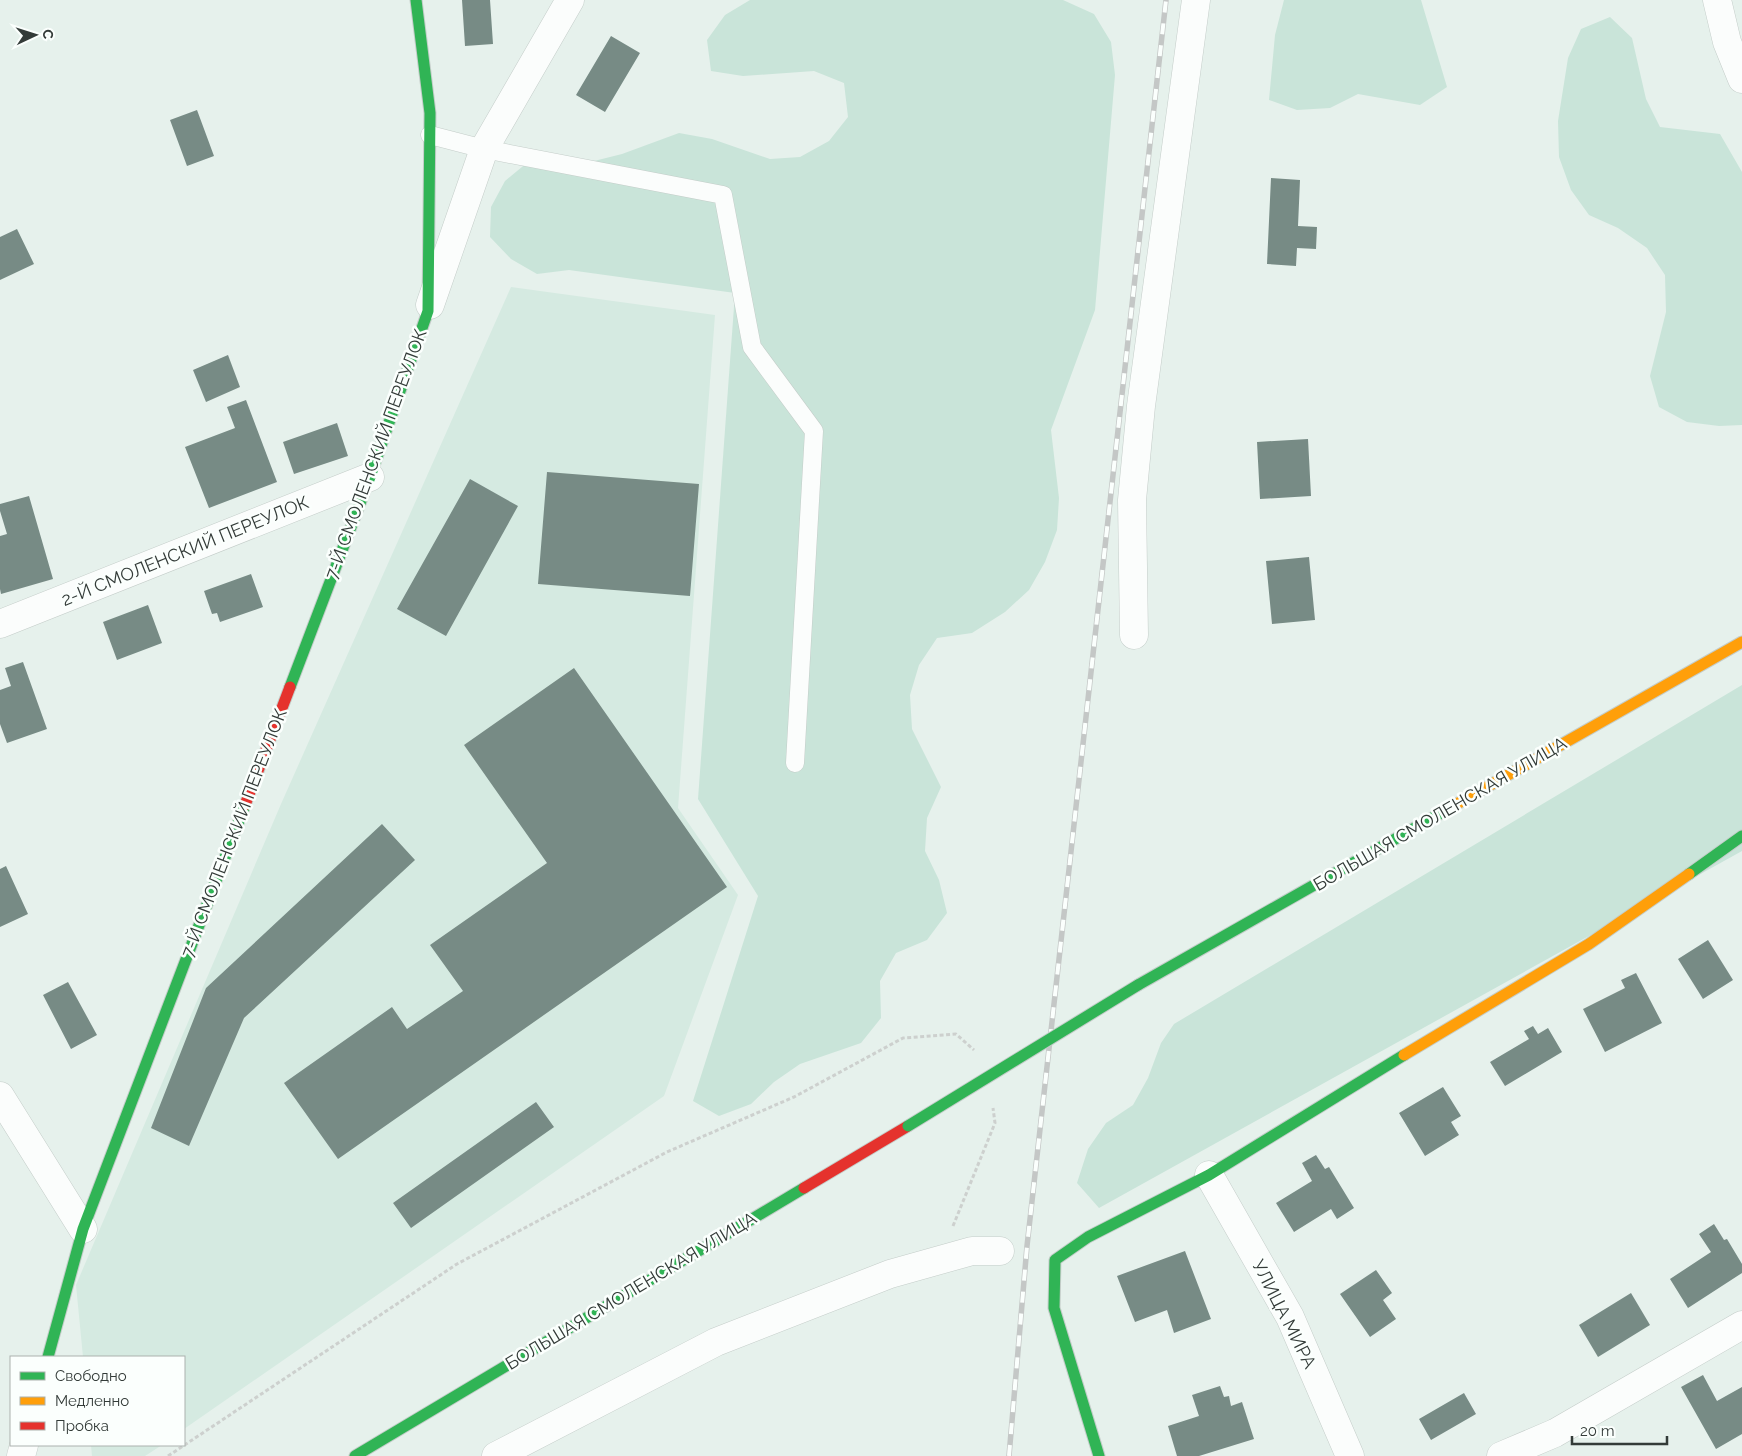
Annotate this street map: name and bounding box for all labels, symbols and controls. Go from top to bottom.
north arrow [10,10,60,60]
text: С [40,29,56,40]
street label: 7-Й СМОЛЕНСКИЙ ПЕРЕУЛОК [320,326,431,582]
street label: 2-Й СМОЛЕНСКИЙ ПЕРЕУЛОК [58,491,312,610]
street label: 7-Й СМОЛЕНСКИЙ ПЕРЕУЛОК [176,705,291,960]
street label: БОЛЬШАЯ СМОЛЕНСКАЯ УЛИЦА [1309,732,1570,895]
street label: БОЛЬШАЯ СМОЛЕНСКАЯ УЛИЦА [502,1207,760,1374]
street label: УЛИЦА МИРА [1248,1256,1321,1372]
legend [10,1356,185,1446]
text: Свободно [55,1367,127,1385]
text: Медленно [55,1392,129,1410]
scale bar [1572,1414,1667,1446]
text: Пробка [55,1417,109,1435]
text: 20 m [1580,1422,1615,1440]

